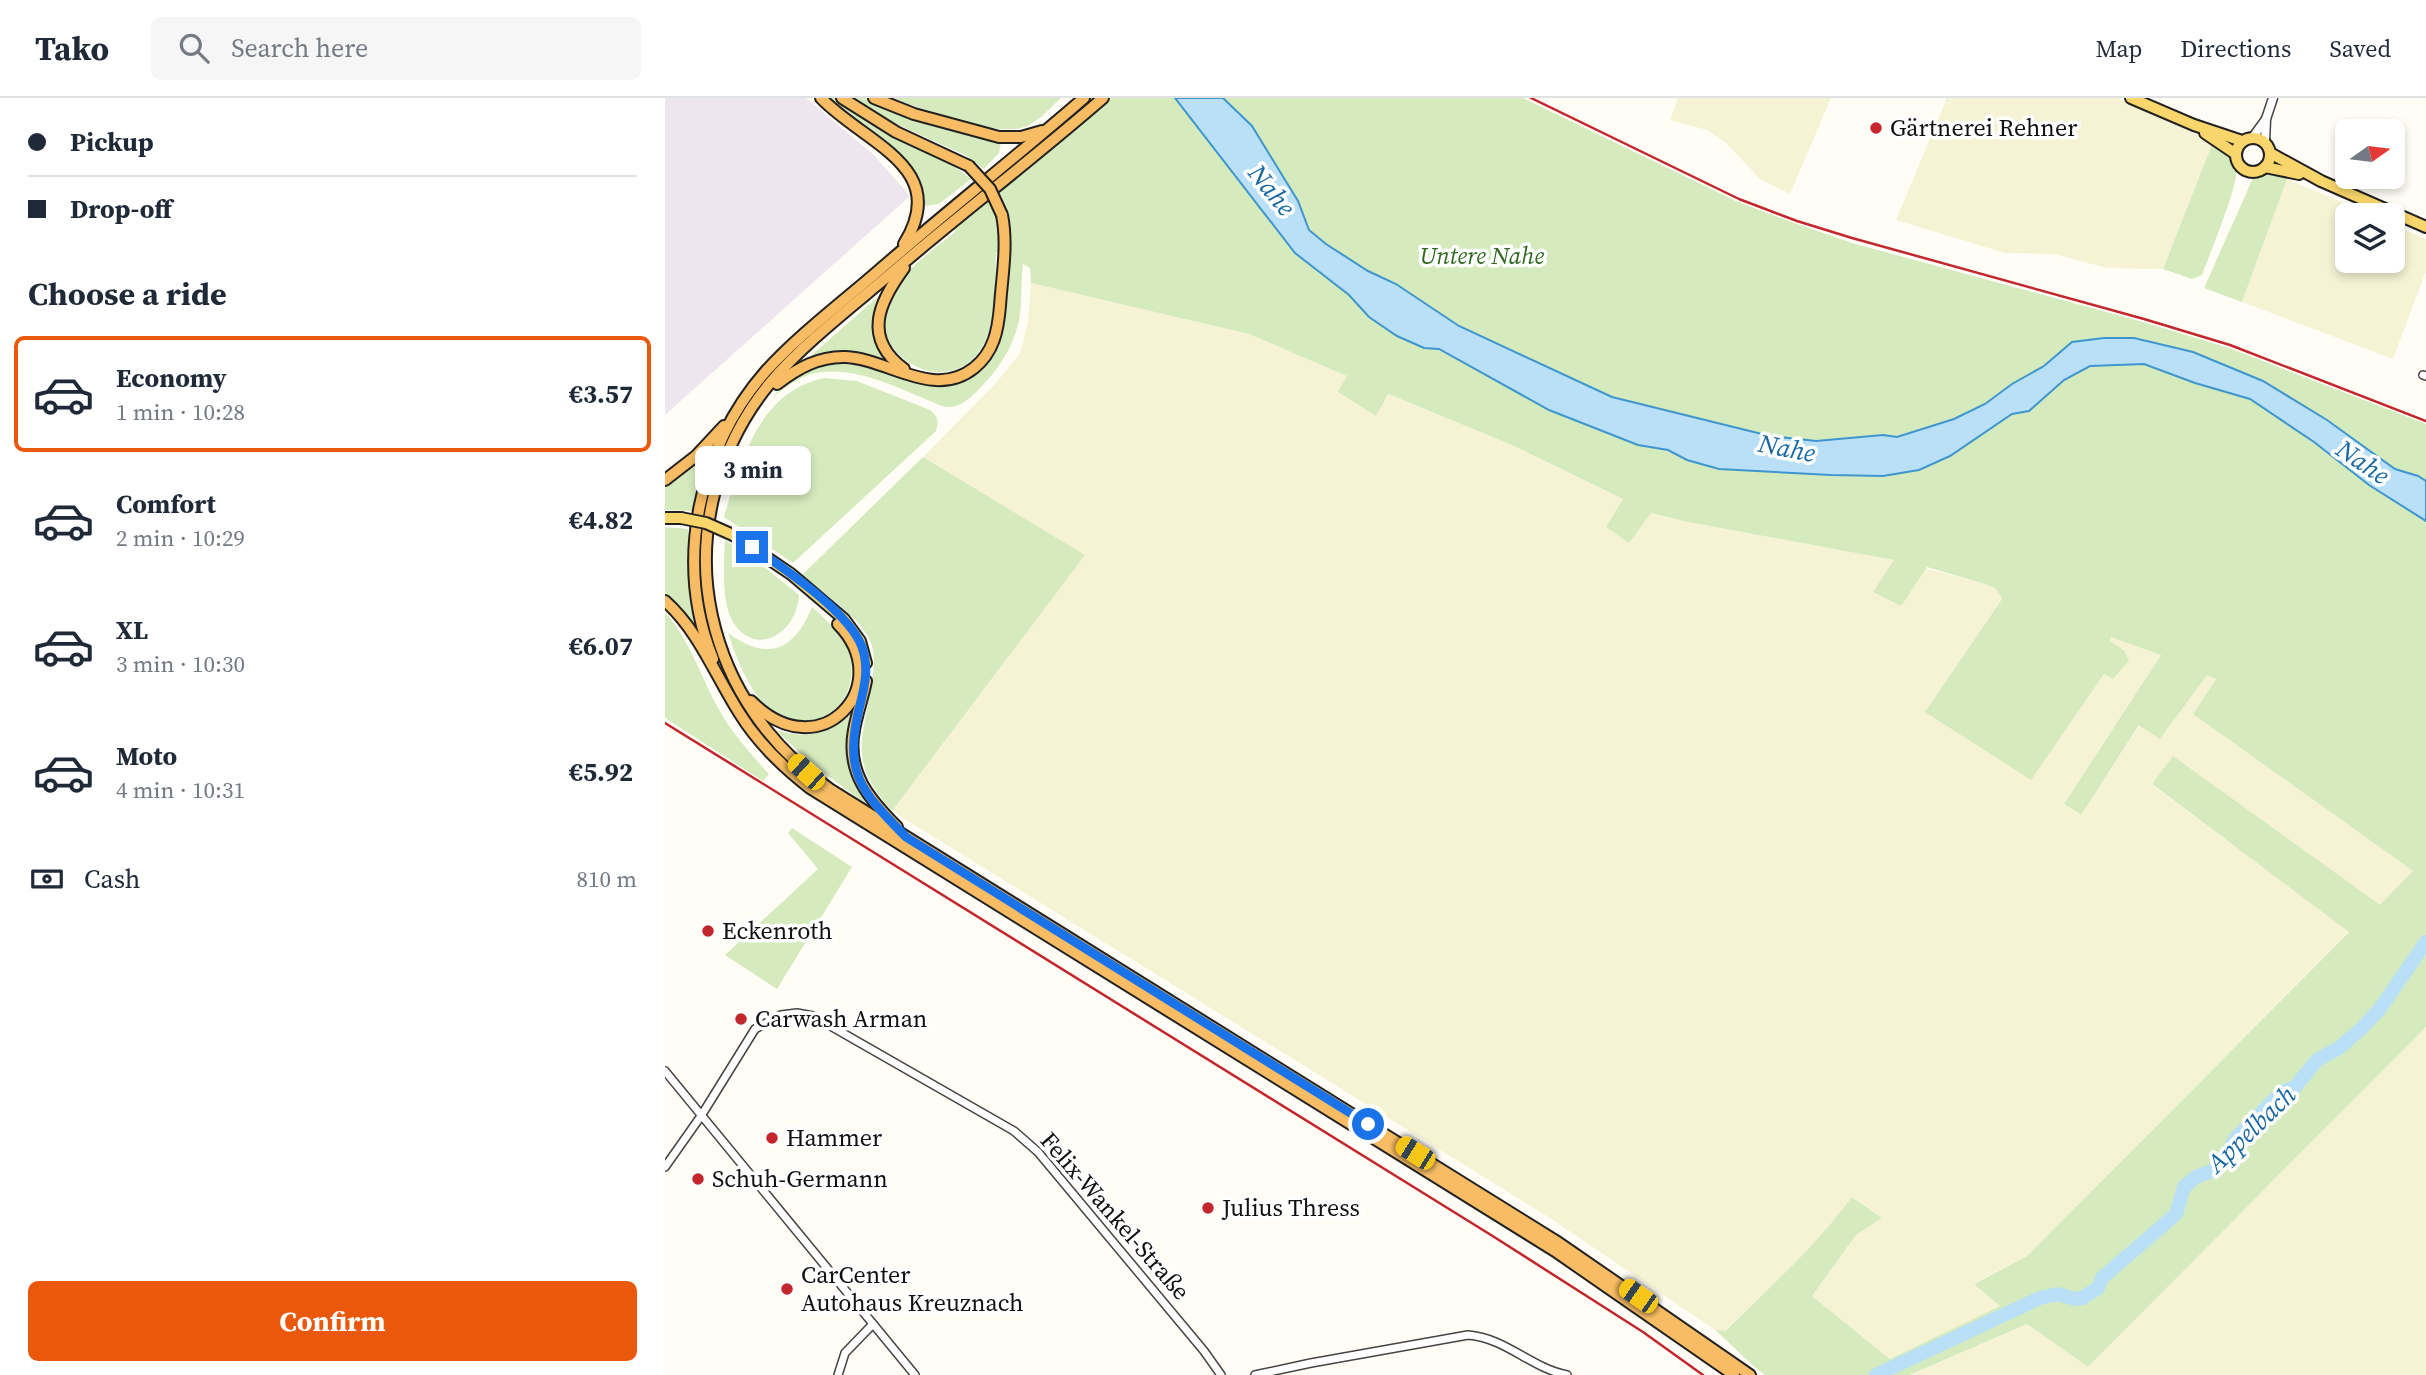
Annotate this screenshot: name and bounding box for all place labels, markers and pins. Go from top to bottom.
place label: Gärtnerei Rehner [1890,111,2077,144]
marker: Gärtnerei Rehner [1868,120,1884,136]
place label: Eckenroth [722,914,832,947]
marker: Eckenroth [700,923,716,939]
place label: Carwash Arman [755,1002,927,1035]
marker: Carwash Arman [733,1011,749,1027]
place label: Hammer [786,1121,882,1154]
marker: Hammer [764,1130,780,1146]
place label: Schuh-Germann [712,1162,888,1195]
marker: Schuh-Germann [690,1171,706,1187]
place label: Julius Thress [1221,1191,1360,1224]
marker: Julius Thress [1200,1200,1216,1216]
place label: CarCenter Autohaus Kreuznach [801,1258,1024,1319]
marker: CarCenter Autohaus Kreuznach [779,1281,795,1297]

